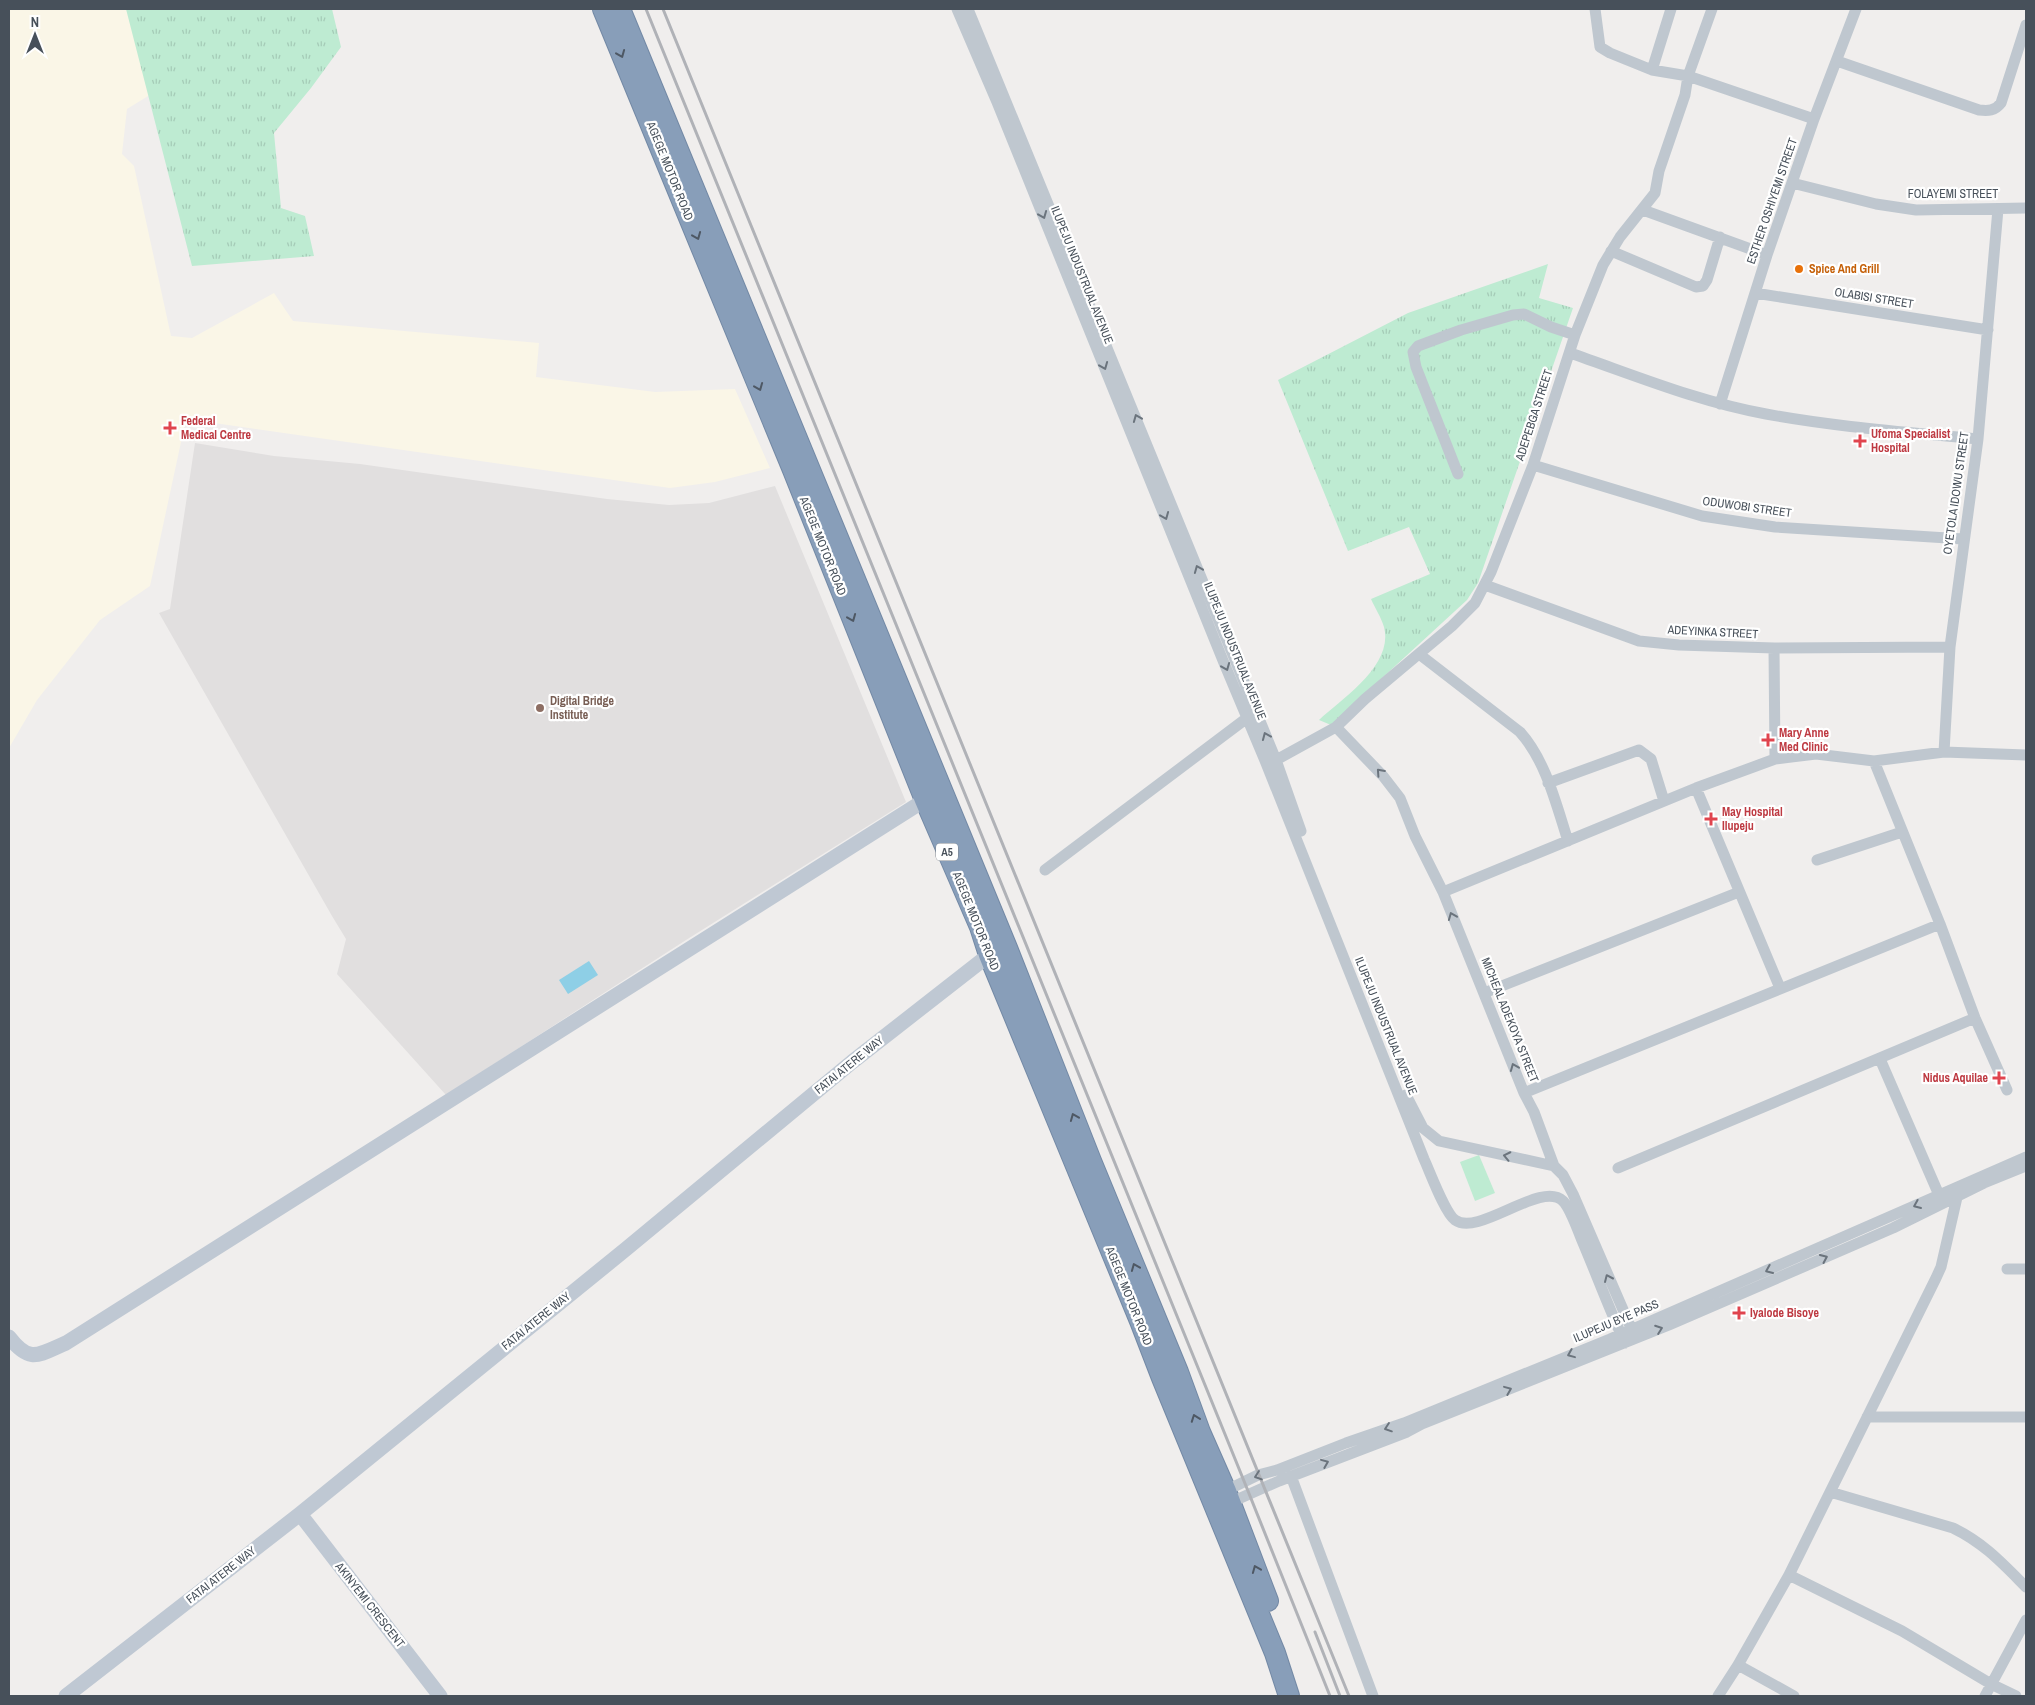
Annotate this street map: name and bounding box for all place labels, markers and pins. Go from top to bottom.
place label: Spice And Grill [1809,261,1879,277]
marker: Spice And Grill [1793,263,1805,275]
place label: Federal Medical Centre [181,413,252,443]
marker: Federal Medical Centre [163,421,177,435]
place label: Ufoma Specialist Hospital [1871,426,1951,456]
marker: Ufoma Specialist Hospital [1853,434,1867,448]
place label: Digital Bridge Institute [550,693,615,723]
marker: Digital Bridge Institute [534,702,546,714]
place label: Mary Anne Med Clinic [1779,725,1829,755]
marker: Mary Anne Med Clinic [1761,733,1775,747]
place label: May Hospital Ilupeju [1722,804,1783,834]
marker: May Hospital Ilupeju [1704,812,1718,826]
place label: Nidus Aquilae [1923,1070,1989,1086]
marker: Nidus Aquilae [1992,1071,2006,1085]
place label: Iyalode Bisoye [1750,1305,1819,1321]
marker: Iyalode Bisoye [1732,1306,1746,1320]

